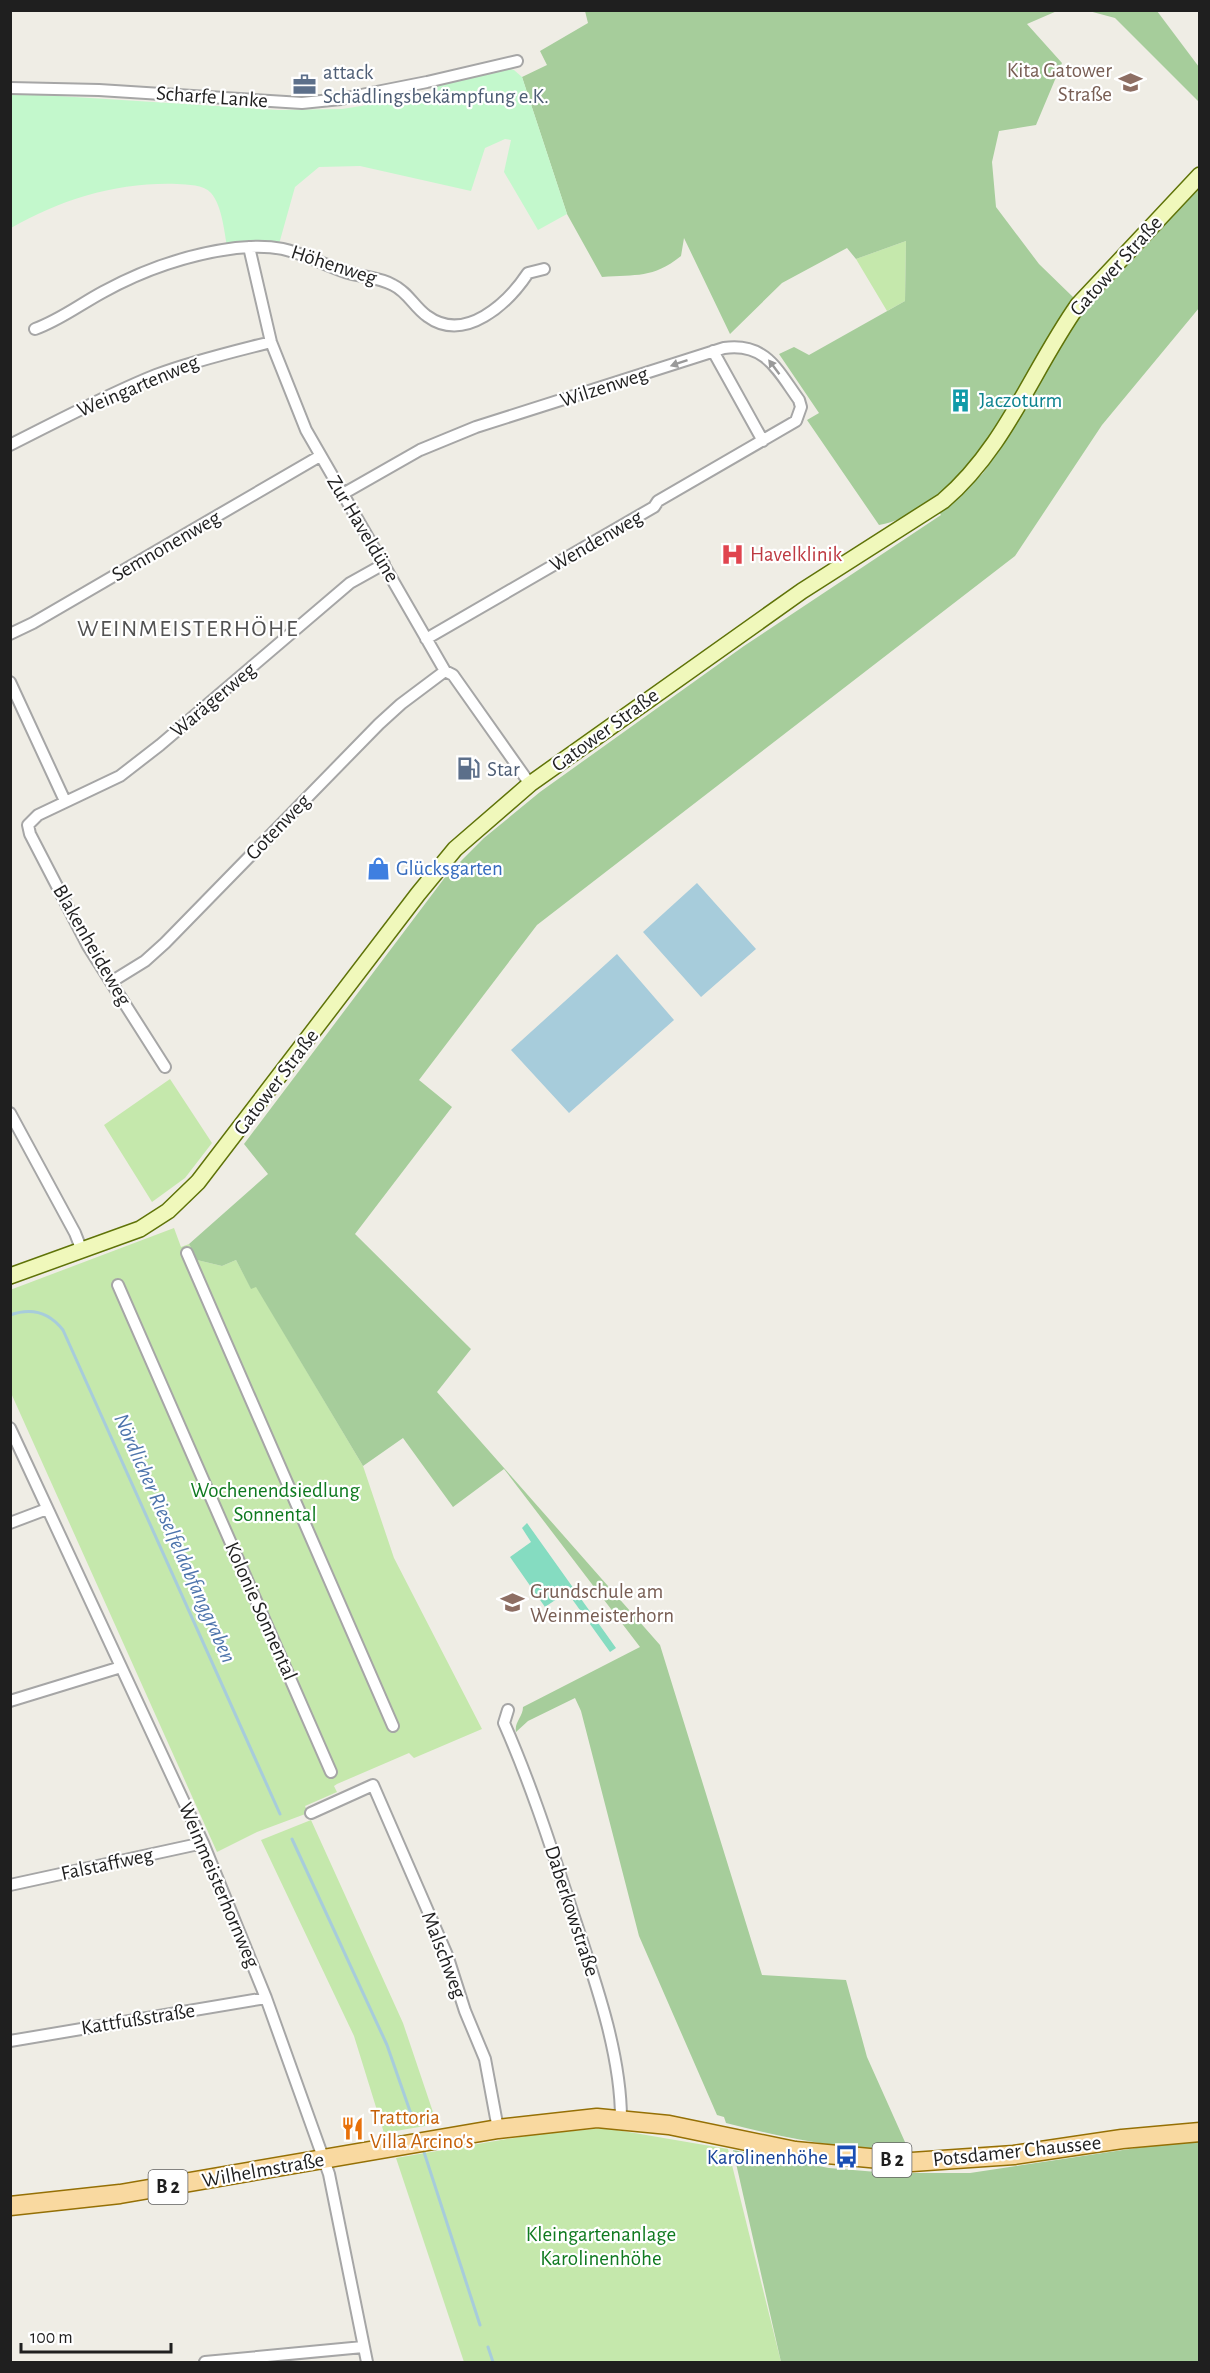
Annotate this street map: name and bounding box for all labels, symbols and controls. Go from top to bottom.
place label: Kita Gatower Straße [1007,60,1112,105]
place label: attack Schädlingsbekämpfung e.K. [323,62,549,107]
school or university icon: Kita Gatower Straße [1117,69,1143,95]
office icon: attack Schädlingsbekämpfung e.K. [292,71,318,97]
street label: Scharfe Lanke [155,83,269,111]
street label: Gatower Straße [1066,212,1166,320]
street label: Höhenweg [289,241,380,289]
street label: Weingartenweg [74,351,203,421]
one-way arrow [670,358,688,368]
one-way arrow [769,360,781,375]
street label: Wilzenweg [557,363,651,411]
building icon: Jaczoturm [948,387,974,413]
place label: Jaczoturm [979,390,1062,411]
street label: Zur Haveldüne [323,472,403,586]
street label: Semnonenweg [108,506,224,585]
street label: Wendenweg [546,506,646,576]
hospital icon: Havelklinik [719,541,745,567]
place label: Havelklinik [750,544,843,565]
district label: WEINMEISTERHÖHE [77,616,299,641]
street label: Warägerweg [166,658,260,741]
street label: Gatower Straße [548,684,662,776]
fuel station icon: Star [456,756,482,782]
place label: Star [487,759,520,780]
street label: Gotenweg [242,789,315,864]
shop icon: Glücksgarten [365,855,391,881]
place label: Glücksgarten [396,858,503,879]
street label: Blakenheideweg [49,881,135,1010]
street label: Gatower Straße [230,1025,322,1139]
water label: Nördlicher Rieselfeldabfanggraben [110,1410,240,1666]
park label: Wochenendsiedlung Sonnental [190,1480,360,1525]
street label: Kolonie Sonnental [221,1539,301,1683]
place label: Grundschule am Weinmeisterhorn [530,1581,674,1626]
school or university icon: Grundschule am Weinmeisterhorn [499,1590,525,1616]
street label: Weinmeisterhornweg [175,1799,264,1971]
street label: Daberkowstraße [541,1843,603,1979]
street label: Falstaffweg [59,1844,156,1884]
street label: Malschweg [418,1909,470,2002]
street label: Kattfußstraße [79,2000,197,2038]
place label: Trattoria Villa Arcino's [370,2107,474,2152]
restaurant icon: Trattoria Villa Arcino's [339,2116,365,2142]
street label: Potsdamer Chaussee [932,2132,1102,2170]
road number: B 2 [872,2143,912,2177]
bus stop icon: Karolinenhöhe [833,2144,859,2170]
place label: Karolinenhöhe [707,2147,828,2168]
street label: Wilhelmstraße [200,2149,326,2191]
road number: B 2 [148,2170,188,2204]
park label: Kleingartenanlage Karolinenhöhe [526,2224,676,2269]
scale bar [21,2316,171,2354]
text: 100 m [30,2329,73,2347]

